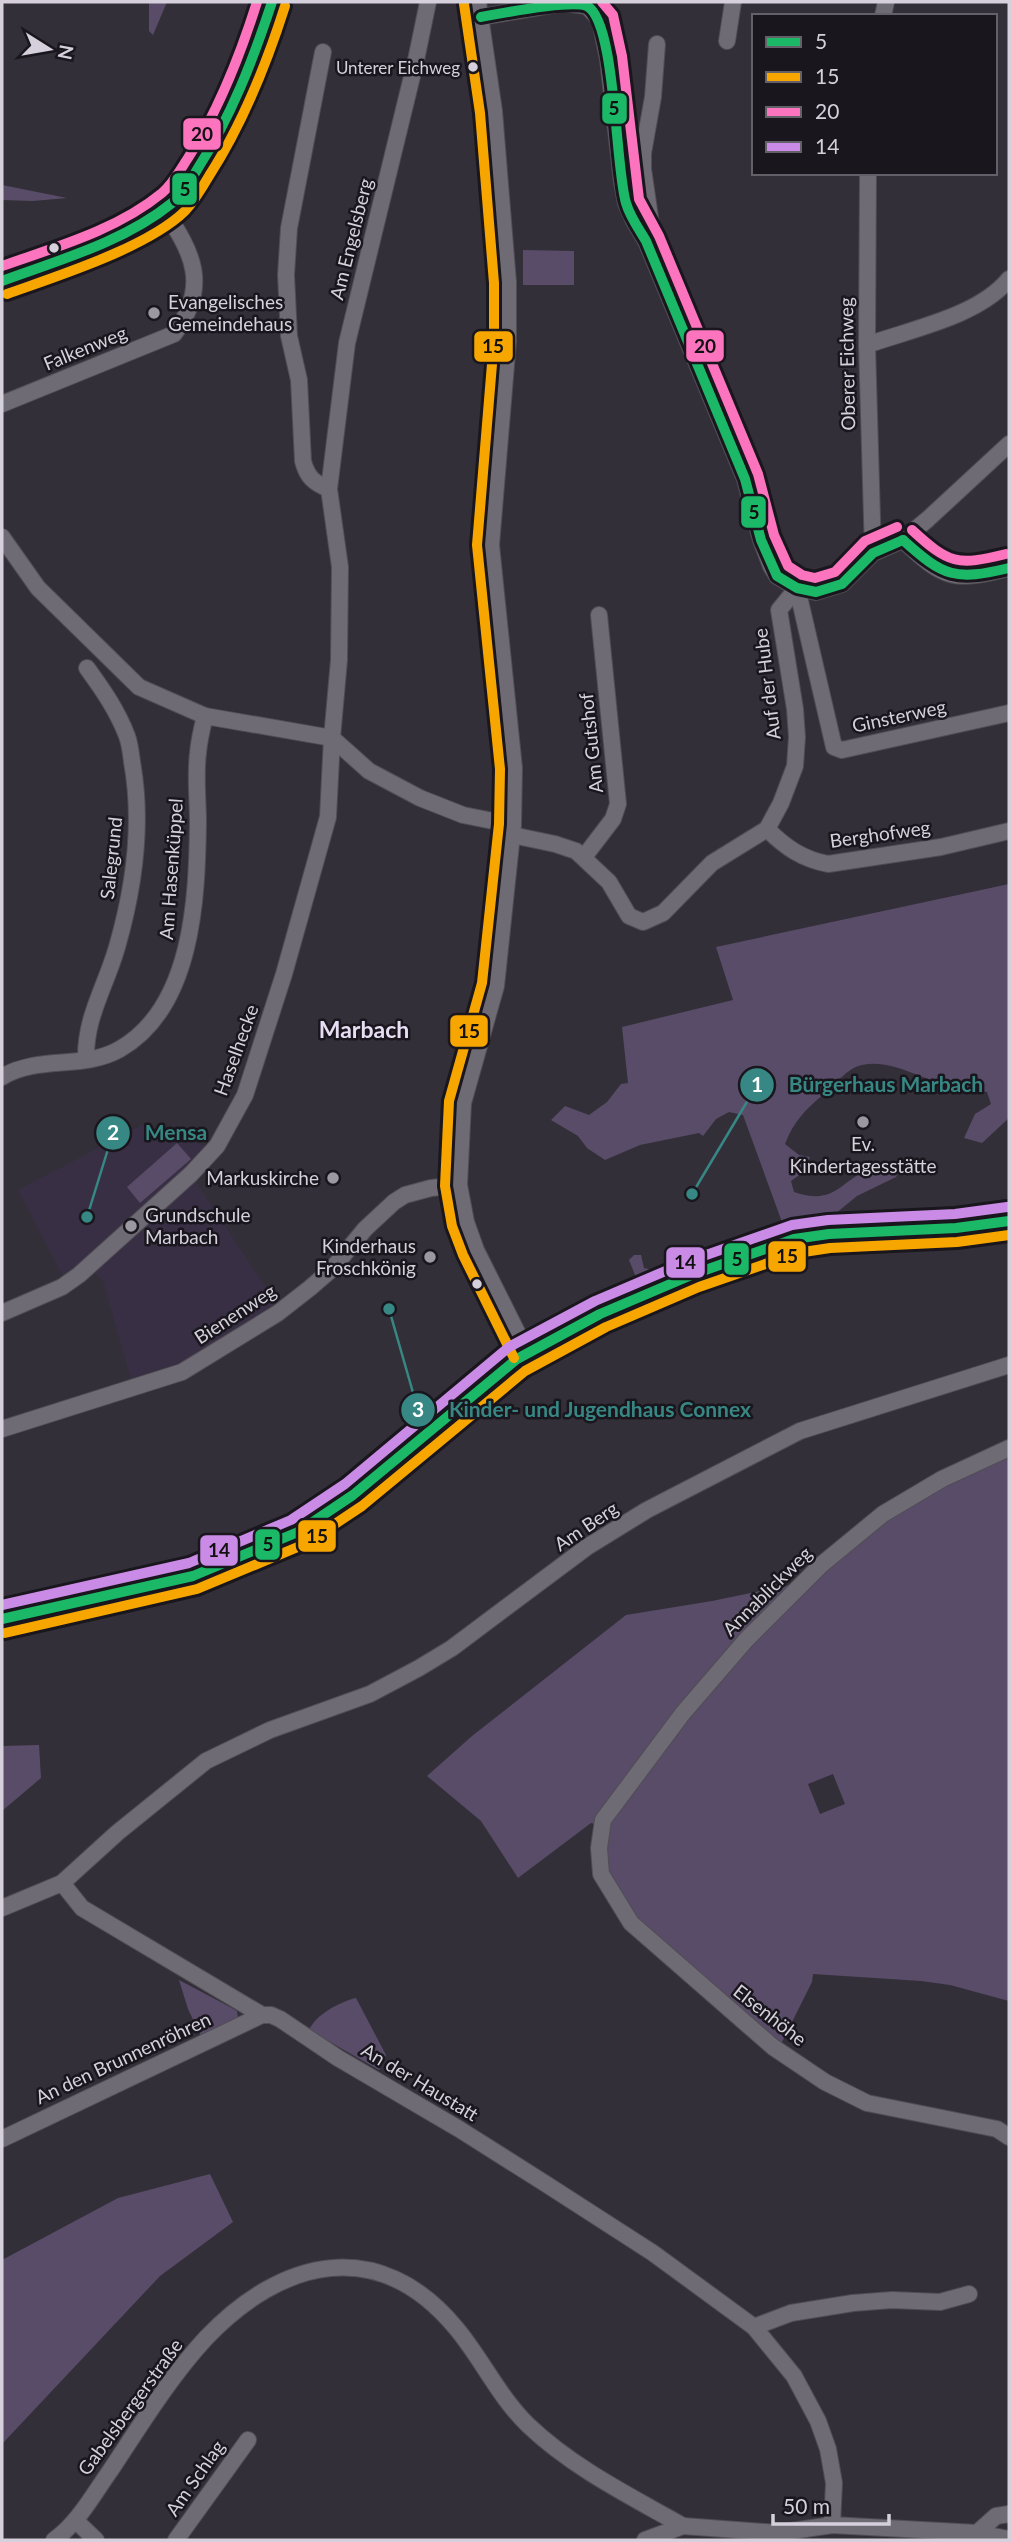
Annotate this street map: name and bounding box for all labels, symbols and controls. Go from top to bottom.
north arrow [14,14,84,84]
legend [752,14,997,175]
text: 5 [815,28,827,53]
text: N [53,43,79,62]
place label: Unterer Eichweg [336,57,460,78]
marker: Unterer Eichweg [466,60,480,74]
text: 15 [815,63,839,88]
line badge: 5 [601,92,628,125]
text: 5 [608,96,620,119]
text: 20 [815,98,839,123]
line badge: 20 [182,117,222,151]
text: 20 [191,122,213,145]
text: 14 [815,133,839,158]
line badge: 5 [171,172,198,206]
street label: Am Engelsberg [324,176,377,302]
text: 5 [179,177,191,200]
unlabelled marker [47,241,61,255]
place label: Evangelisches Gemeindehaus [168,290,292,335]
street label: Oberer Eichweg [834,297,859,431]
marker: Evangelisches Gemeindehaus [146,305,162,321]
street label: Falkenweg [40,320,130,375]
line badge: 20 [685,329,725,363]
line badge: 15 [473,330,514,363]
text: 15 [482,334,504,357]
text: 20 [694,334,716,357]
line badge: 5 [740,495,767,529]
text: 5 [748,500,760,523]
street label: Auf der Hube [748,627,785,741]
street label: Am Gutshof [574,692,607,794]
street label: Ginsterweg [850,694,948,737]
street label: Am Hasenküppel [154,797,187,941]
street label: Berghofweg [828,815,932,852]
street label: Salegrund [95,816,126,900]
street label: Haselhecke [208,1001,263,1099]
line badge: 15 [449,1014,489,1048]
district label: Marbach [319,1015,409,1043]
text: 15 [458,1019,480,1042]
callout: Bürgerhaus Marbach [740,1064,997,1106]
text: 1 [751,1071,763,1096]
text: Bürgerhaus Marbach [789,1071,983,1096]
callout: Mensa [96,1112,221,1154]
marker: Ev. Kindertagesstätte [855,1114,871,1130]
text: 2 [107,1119,119,1144]
text: Mensa [145,1119,207,1144]
place label: Ev. Kindertagesstätte [790,1132,936,1177]
place label: Markuskirche [206,1166,319,1189]
marker: Markuskirche [325,1170,341,1186]
place label: Grundschule Marbach [145,1203,251,1248]
marker: Grundschule Marbach [123,1218,139,1234]
place label: Kinderhaus Froschkönig [316,1234,416,1279]
line badge: 15 [767,1240,807,1273]
line badge: 5 [723,1242,750,1276]
text: 15 [776,1244,798,1267]
line badge: 14 [665,1246,706,1279]
text: 5 [731,1247,743,1270]
marker: Kinderhaus Froschkönig [422,1249,438,1265]
text: 14 [674,1250,696,1273]
unlabelled marker [470,1277,484,1291]
street label: Bienenweg [190,1279,280,1348]
callout: Kinder- und Jugendhaus Connex [400,1389,766,1431]
text: 3 [412,1396,424,1421]
text: Kinder- und Jugendhaus Connex [449,1396,751,1421]
street label: Am Berg [549,1496,622,1555]
line badge: 15 [297,1519,337,1553]
text: 15 [306,1524,328,1547]
line badge: 5 [254,1528,281,1561]
text: 5 [262,1532,274,1555]
line badge: 14 [199,1534,239,1567]
text: 14 [208,1538,230,1561]
street label: Annablickweg [717,1541,816,1640]
street label: Elsenhöhe [729,1979,811,2050]
street label: An den Brunnenröhren [31,2007,214,2108]
street label: An der Haustatt [358,2038,483,2125]
street label: Gabelsbergerstraße [72,2334,187,2479]
street label: Am Schlag [160,2435,229,2520]
scale bar [773,2482,888,2526]
text: 50 m [783,2493,830,2518]

